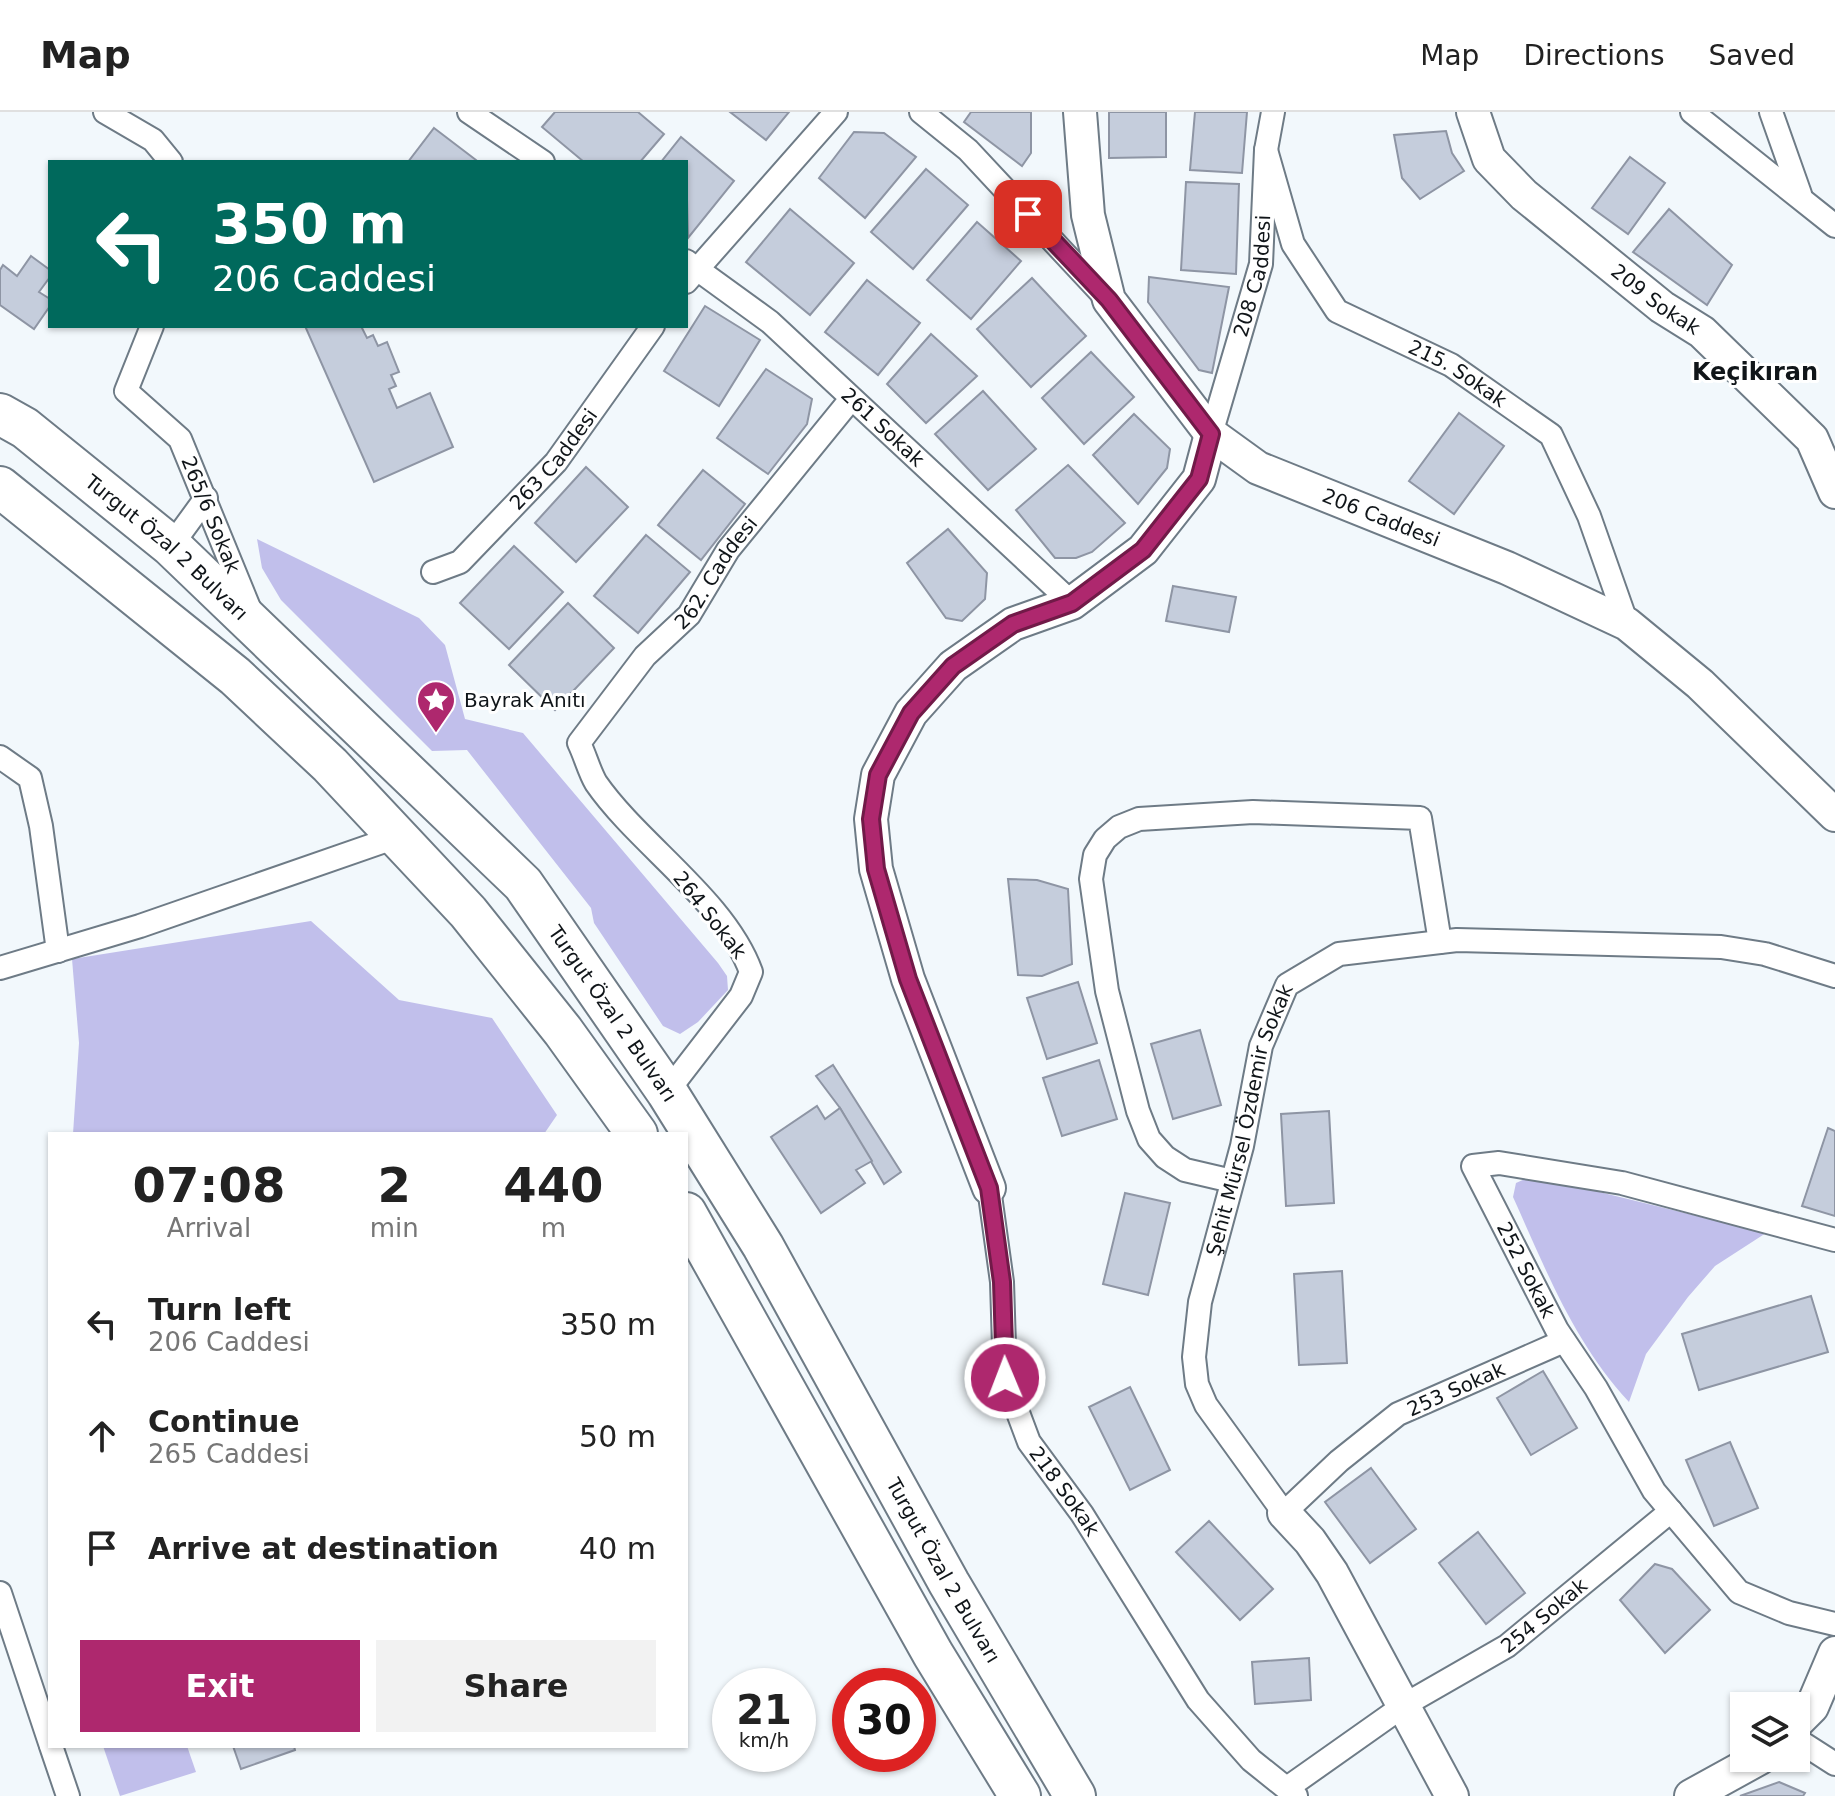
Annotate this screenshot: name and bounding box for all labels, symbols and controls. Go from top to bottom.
text: Map [40,33,131,77]
text: Map [1420,39,1479,72]
text: Directions [1523,39,1664,72]
text: Saved [1708,39,1795,72]
pin [994,180,1062,248]
text: 350 m [212,191,407,256]
icon: left [80,192,184,296]
icon: arrive [1006,192,1050,236]
street label: 208 Caddesi [1228,214,1275,340]
text: 206 Caddesi [212,258,436,299]
street label: 209 Sokak [1606,259,1705,340]
street label: 215. Sokak [1405,335,1512,413]
district label: Keçikıran [1692,358,1818,386]
street label: 261 Sokak [836,383,930,472]
street label: 263 Caddesi [505,404,602,515]
street label: 265/6 Sokak [176,453,246,577]
street label: Turgut Özal 2 Bulvarı [80,469,253,625]
street label: 206 Caddesi [1319,483,1443,552]
street label: 262. Caddesi [670,512,762,634]
place icon: Bayrak Anıtı [415,679,457,734]
place label: Bayrak Anıtı [464,688,586,712]
street label: 264 Sokak [668,866,752,964]
street label: Turgut Özal 2 Bulvarı [543,920,682,1106]
street label: Şehit Mürsel Özdemir Sokak [1201,980,1298,1258]
text: 07:08 [132,1157,285,1213]
text: 2 [378,1157,411,1213]
text: 440 [503,1157,603,1213]
text: Arrival [167,1213,251,1243]
text: min [370,1213,419,1243]
text: m [541,1213,566,1243]
street label: 252 Sokak [1492,1218,1561,1322]
text: Turn left [148,1292,291,1327]
icon: left [80,1302,124,1346]
text: 350 m [560,1307,656,1342]
text: 206 Caddesi [148,1327,310,1357]
position arrow [963,1336,1047,1420]
street label: 253 Sokak [1403,1357,1509,1421]
text: Continue [148,1404,300,1439]
icon: ahead [80,1414,124,1458]
text: 50 m [579,1419,656,1454]
text: 265 Caddesi [148,1439,310,1469]
street label: 218 Sokak [1024,1442,1105,1541]
street label: Turgut Özal 2 Bulvarı [881,1473,1005,1667]
icon: arrive [80,1526,124,1570]
text: Arrive at destination [148,1531,499,1566]
text: 40 m [579,1531,656,1566]
street label: 254 Sokak [1496,1573,1592,1658]
button: Exit [80,1640,360,1732]
button: Share [376,1640,656,1732]
speed limit sign: 30 [832,1668,936,1772]
text: 21 [736,1687,792,1733]
map controls [1730,1692,1810,1772]
button: layers [1730,1692,1810,1772]
text: km/h [739,1728,789,1752]

